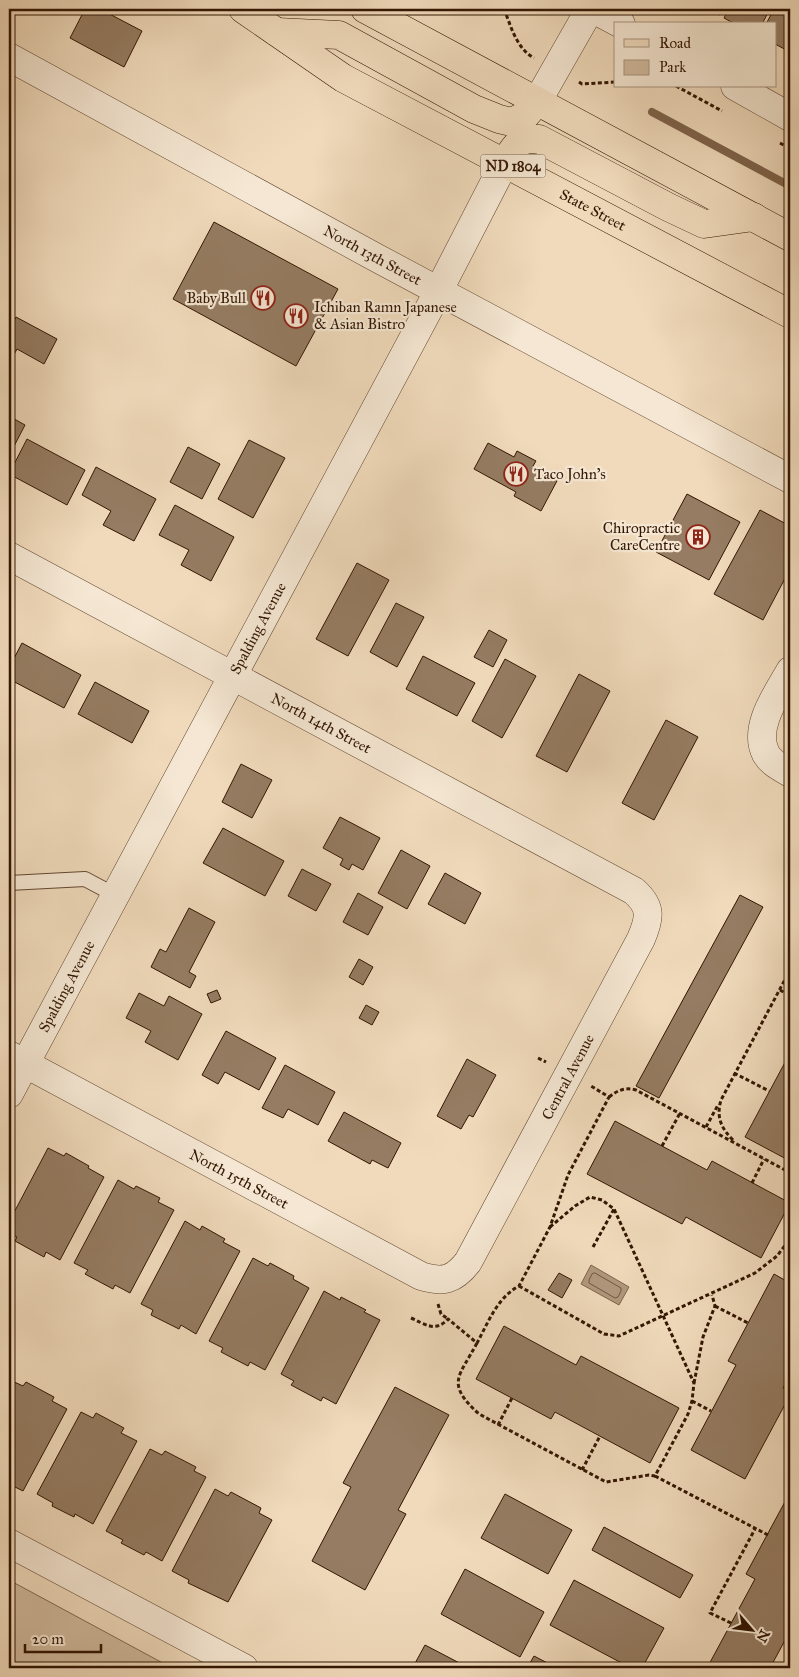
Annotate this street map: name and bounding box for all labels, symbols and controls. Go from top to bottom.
legend [614,22,776,88]
text: Road [659,34,691,52]
text: Park [659,58,686,76]
road number: ND 1804 [480,154,546,178]
street label: State Street [557,185,630,235]
street label: North 13th Street [320,222,425,289]
restaurant icon: Baby Bull [250,285,276,311]
place label: Baby Bull [186,289,247,307]
place label: Ichiban Ramn Japanese & Asian Bistro [314,298,457,333]
restaurant icon: Ichiban Ramn Japanese & Asian Bistro [283,303,309,329]
restaurant icon: Taco John's [503,461,529,487]
place label: Taco John's [534,465,606,484]
place label: Chiropractic CareCentre [603,519,680,554]
building icon: Chiropractic CareCentre [685,524,711,550]
street label: Spalding Avenue [226,579,290,677]
street label: North 14th Street [268,689,375,758]
street label: Spalding Avenue [35,937,98,1035]
street label: Central Avenue [538,1031,598,1123]
street label: North 15th Street [186,1145,292,1213]
north arrow [726,1604,776,1654]
scale bar [25,1622,101,1654]
text: N [753,1627,773,1645]
text: 20 m [32,1630,64,1648]

